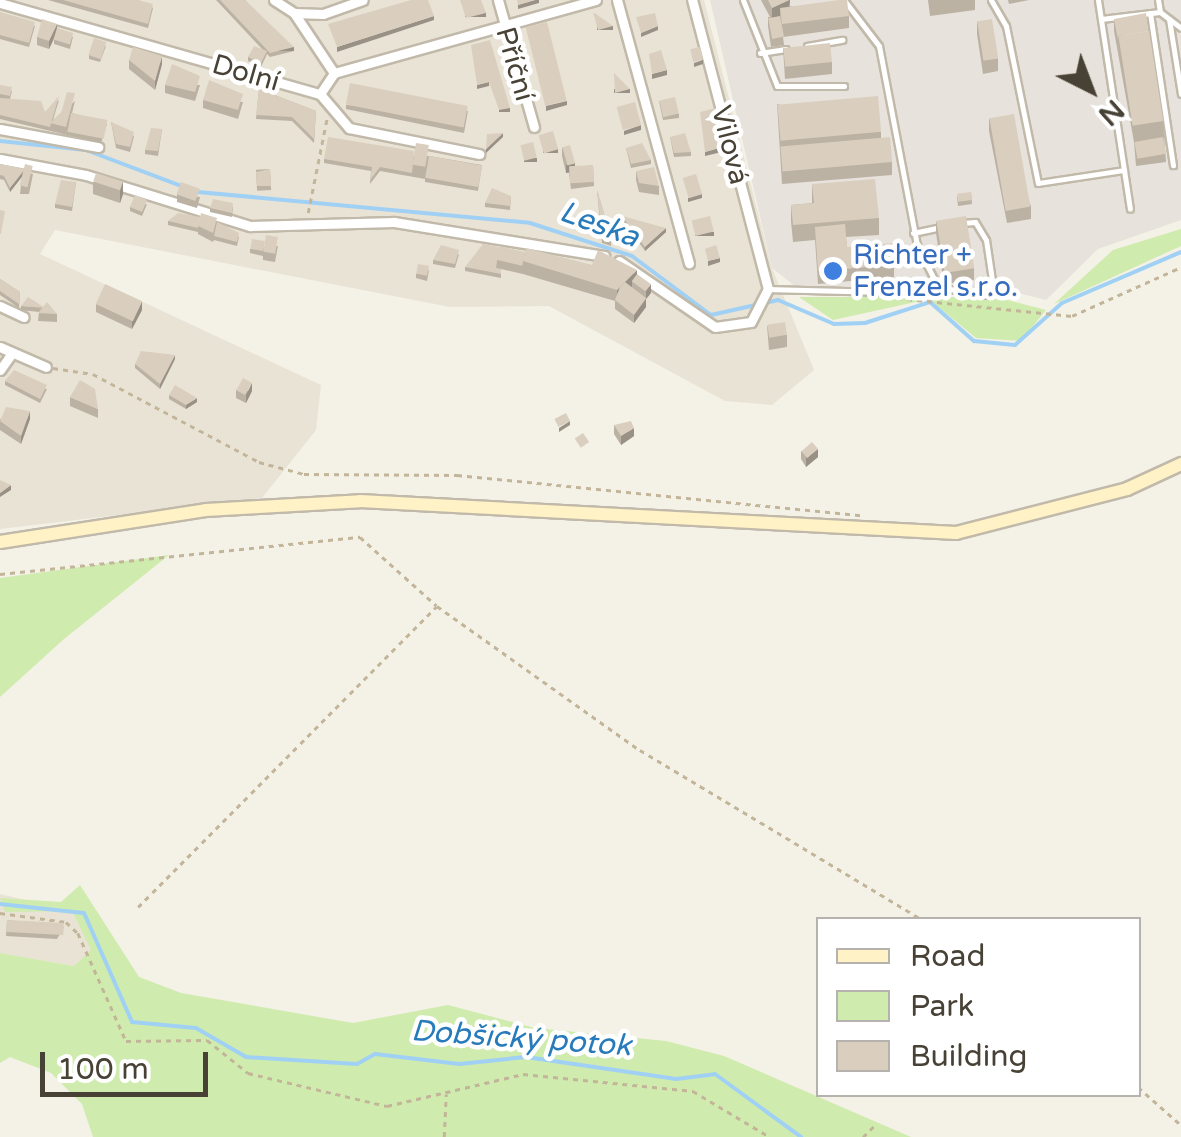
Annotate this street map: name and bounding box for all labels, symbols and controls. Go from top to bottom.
street label: Příční [488,23,542,105]
north arrow [1041,40,1141,140]
street label: Dolní [208,47,284,99]
text: N [1091,92,1131,132]
street label: Vilová [704,102,756,188]
water label: Leska [555,194,643,256]
place label: Richter + Frenzel s.r.o. [853,238,1018,304]
marker: Richter + Frenzel s.r.o. [822,260,844,282]
legend [816,917,1141,1097]
text: Road [910,938,985,975]
text: Park [910,988,974,1025]
water label: Dobšický potok [410,1013,632,1065]
scale bar [45,1032,212,1094]
text: Building [910,1038,1027,1075]
text: 100 m [57,1051,149,1088]

